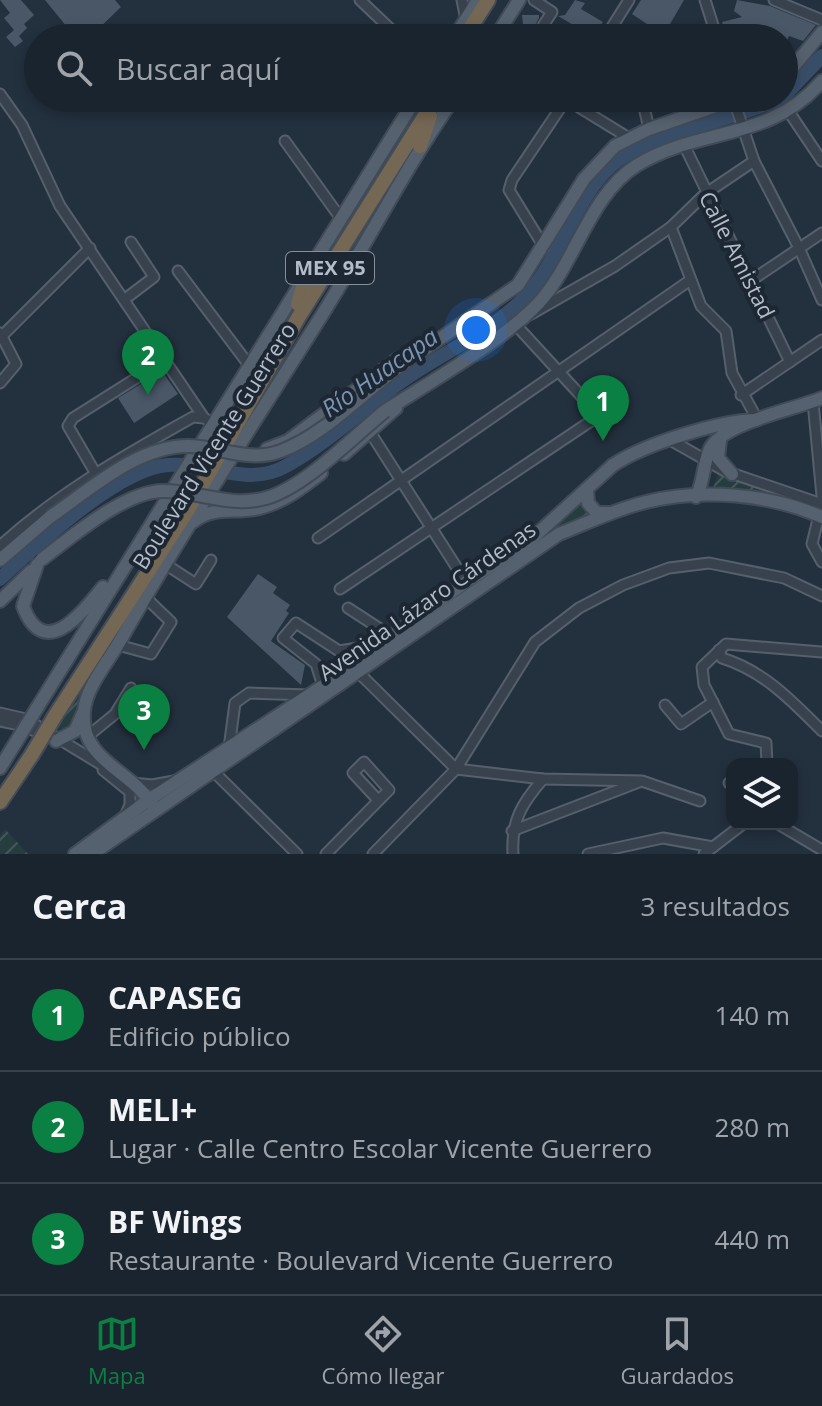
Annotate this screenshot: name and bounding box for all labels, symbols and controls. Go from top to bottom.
search box [24,24,798,112]
icon: search [52,46,96,90]
text: Buscar aquí [116,48,280,89]
street label: Calle Amistad [693,186,783,323]
road number: MEX 95 [286,252,374,284]
your location [456,310,496,350]
street label: Boulevard Vicente Guerrero [125,316,302,575]
water label: Río Huacapa [314,319,444,424]
pin: 2 [122,329,174,395]
pin: 1 [577,375,629,441]
street label: Avenida Lázaro Cárdenas [312,514,541,687]
pin: 3 [118,684,170,750]
map controls [726,758,798,830]
button: layers [726,758,798,830]
text: Cerca [32,883,127,929]
text: 3 resultados [641,888,790,924]
text: CAPASEG [108,977,242,1018]
text: 1 [51,997,65,1033]
text: 140 m [715,997,790,1033]
text: Edificio público [108,1018,291,1054]
text: MELI+ [108,1089,197,1130]
text: 2 [51,1109,65,1145]
text: 280 m [715,1109,790,1145]
text: Lugar · Calle Centro Escolar Vicente Guerrero [108,1130,652,1166]
text: BF Wings [108,1201,242,1242]
text: 3 [51,1221,65,1257]
text: 440 m [715,1221,790,1257]
text: Restaurante · Boulevard Vicente Guerrero [108,1242,613,1278]
tab: Mapa [88,1312,146,1390]
tab: Cómo llegar [322,1312,445,1390]
tab: Guardados [620,1312,734,1390]

